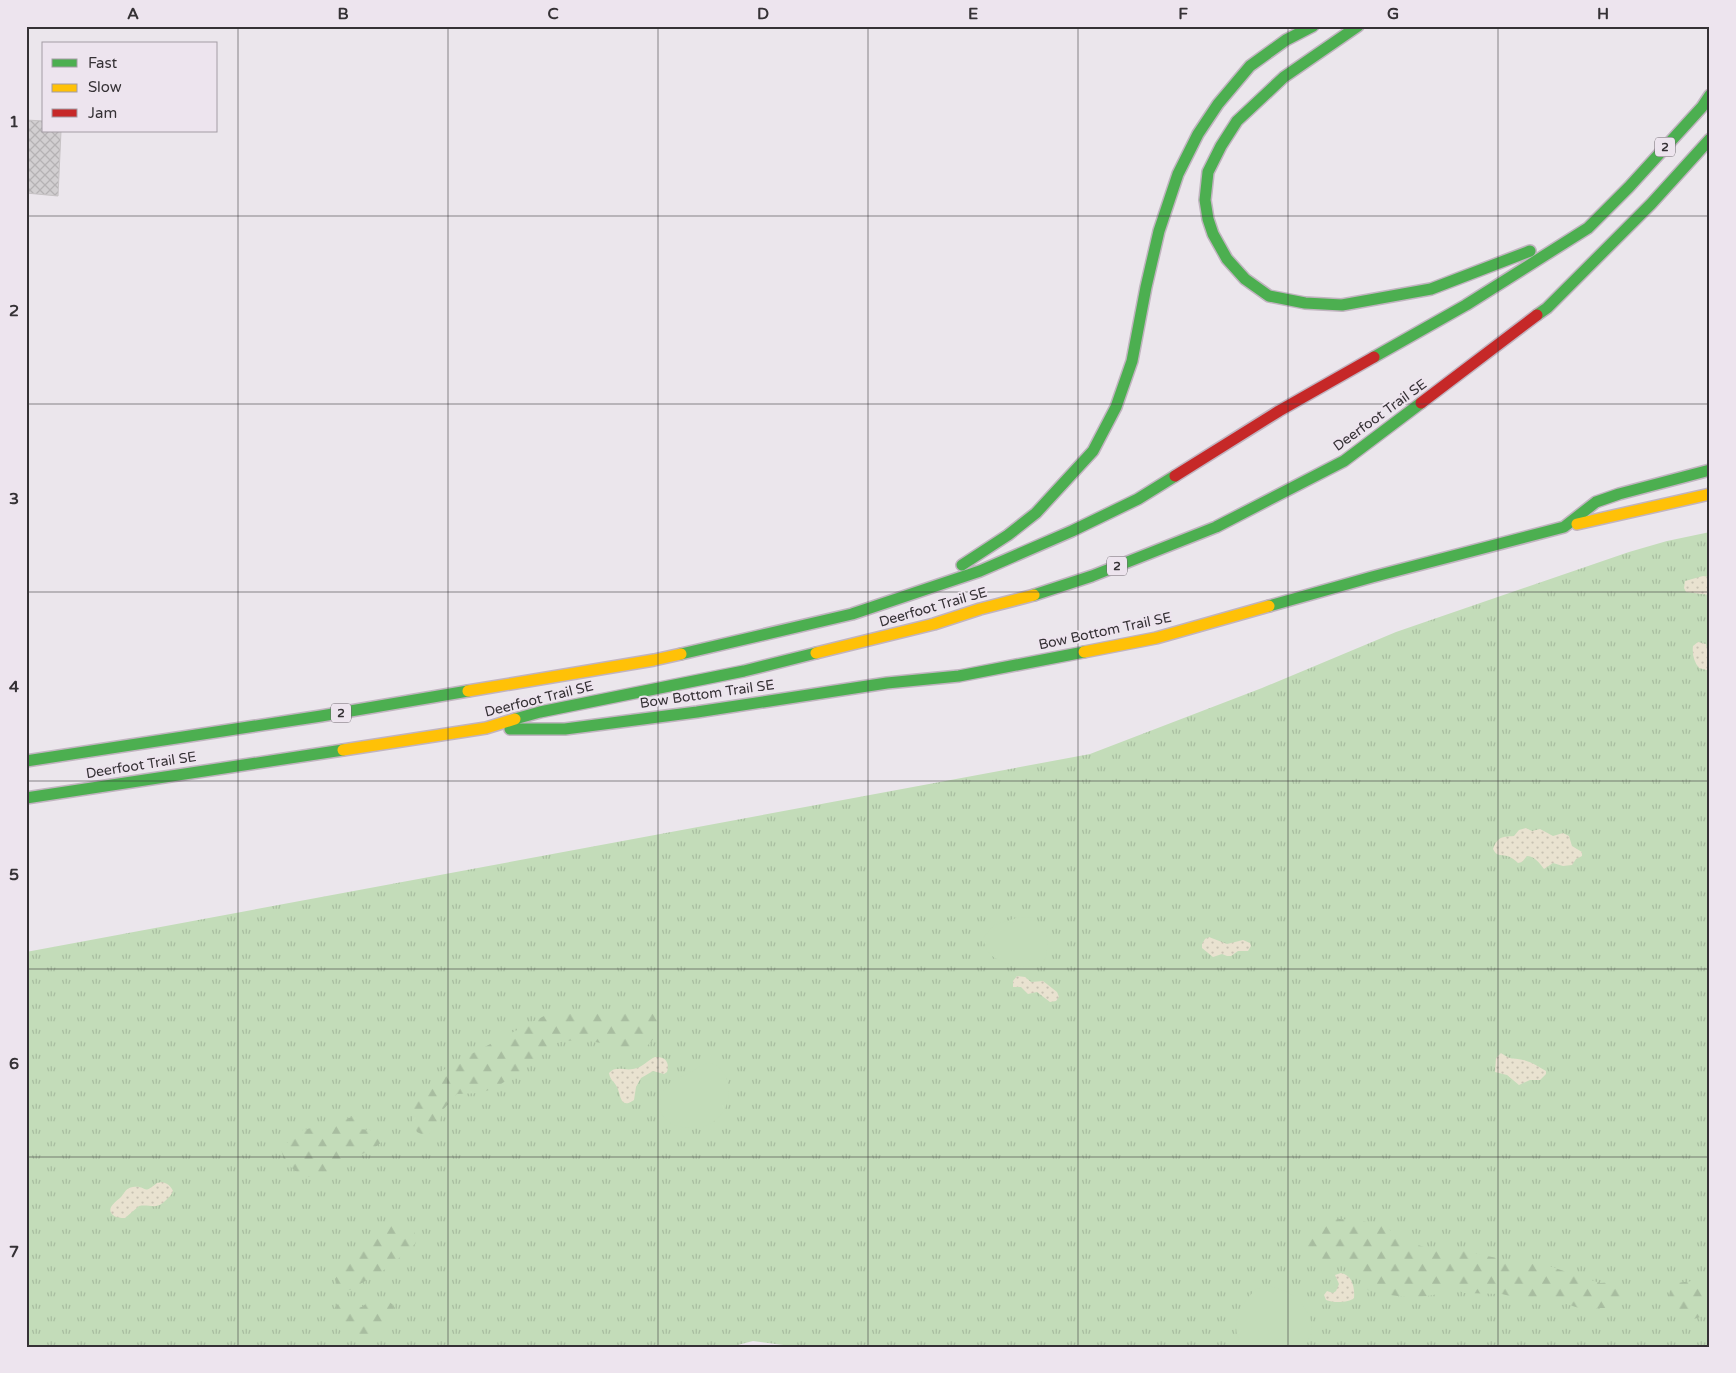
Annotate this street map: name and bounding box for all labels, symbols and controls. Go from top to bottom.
text: A [127,4,139,24]
text: B [337,4,349,24]
text: C [547,4,559,24]
text: D [757,4,769,24]
text: E [968,4,978,24]
text: F [1178,4,1188,24]
text: G [1387,4,1399,24]
text: H [1597,4,1609,24]
legend [42,42,218,132]
text: Fast [88,54,118,72]
text: Slow [88,78,122,96]
text: Jam [88,104,117,122]
text: 1 [9,112,19,132]
road number: 2 [1655,138,1675,156]
text: 2 [9,301,19,321]
street label: Deerfoot Trail SE [1330,375,1430,455]
text: 3 [9,489,19,509]
road number: 2 [1107,556,1127,576]
street label: Deerfoot Trail SE [877,583,989,631]
street label: Bow Bottom Trail SE [1037,609,1173,653]
street label: Bow Bottom Trail SE [639,676,775,712]
text: 4 [9,677,19,697]
street label: Deerfoot Trail SE [483,677,595,721]
road number: 2 [331,704,351,722]
street label: Deerfoot Trail SE [85,748,197,782]
text: 5 [9,865,19,885]
text: 6 [9,1054,19,1074]
text: 7 [9,1242,19,1262]

